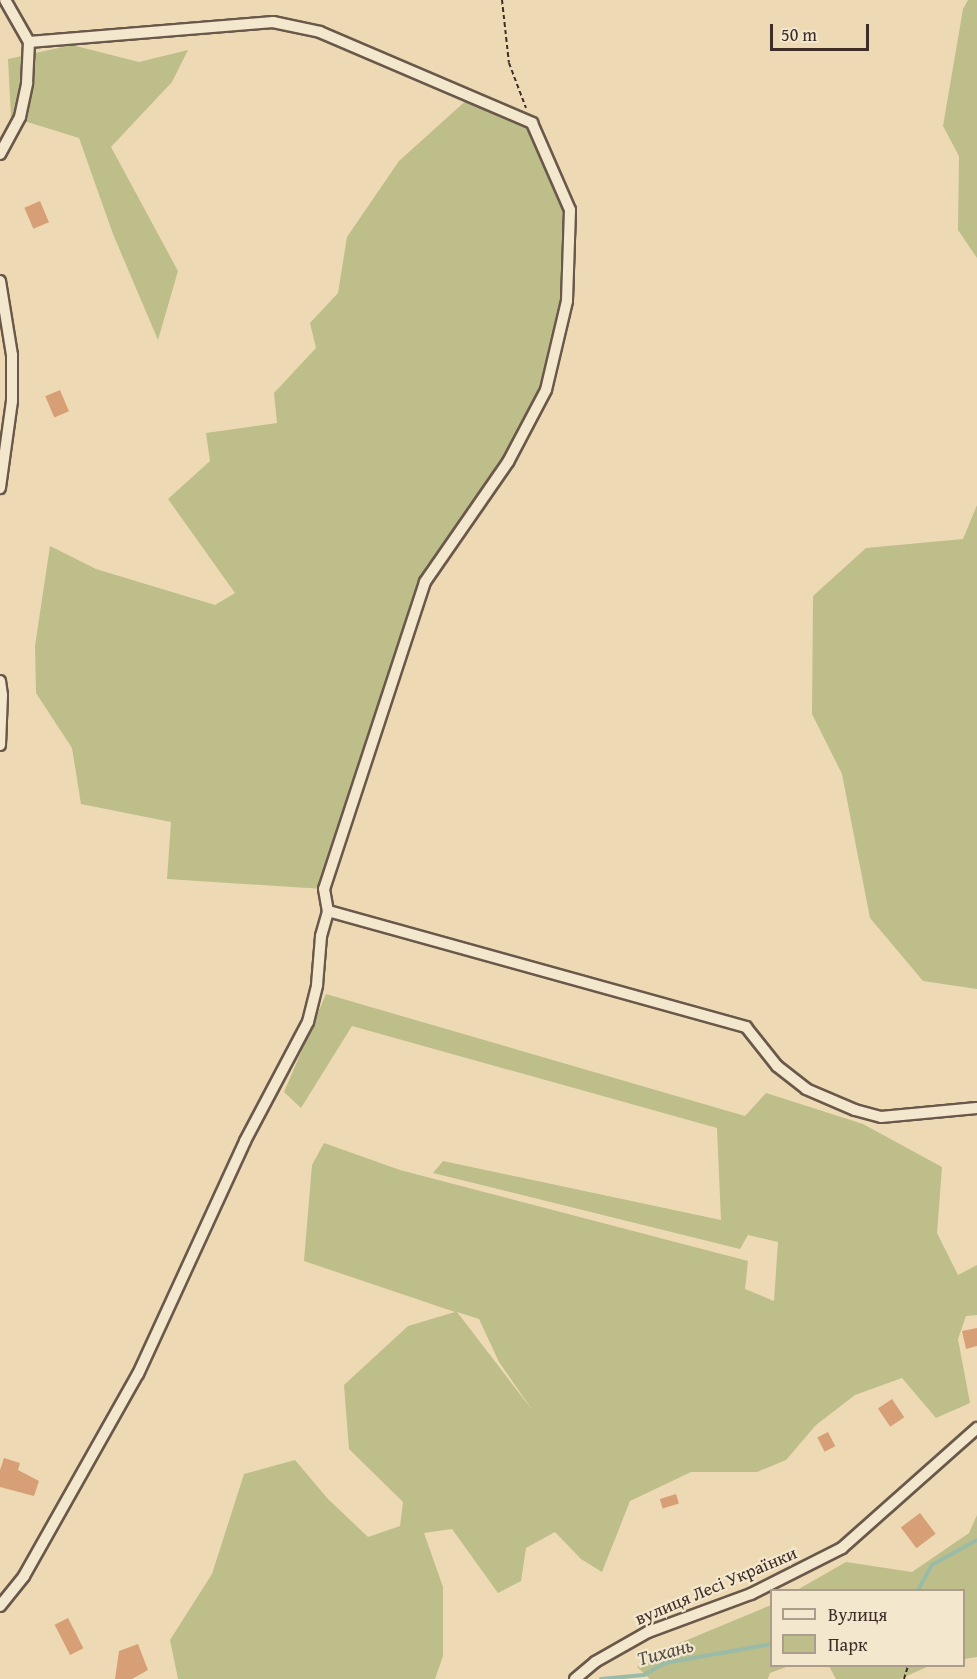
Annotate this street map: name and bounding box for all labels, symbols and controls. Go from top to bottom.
scale bar [773,12,872,50]
text: 50 m [781,21,817,48]
street label: вулиця Лесі Українки [632,1542,800,1630]
legend [770,1589,965,1667]
text: Вулиця [828,1601,887,1628]
text: Парк [828,1631,867,1658]
water label: Тихань [634,1632,696,1670]

